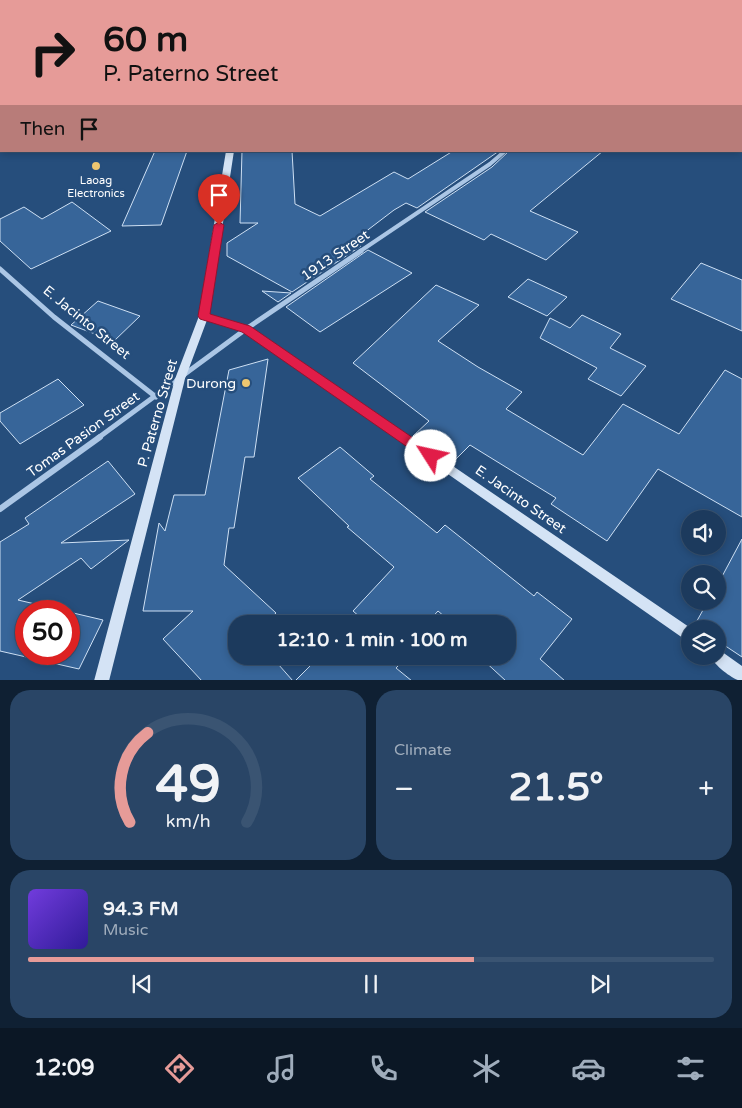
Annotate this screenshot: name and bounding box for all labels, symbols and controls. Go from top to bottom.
text: 60 m [103,19,188,61]
icon: right [20,20,85,85]
text: P. Paterno Street [103,61,278,87]
icon: arrive [75,115,103,143]
text: Then [20,118,65,140]
marker: Laoag Electronics [90,160,102,172]
place label: Laoag Electronics [67,174,125,200]
pin [198,174,240,225]
icon: arrive [205,181,233,209]
street label: 1913 Street [298,226,373,285]
street label: E. Jacinto Street [40,282,134,363]
street label: P. Paterno Street [134,357,181,469]
place label: Durong [186,375,236,392]
marker: Durong [240,377,252,389]
street label: Tomas Pasion Street [24,387,143,481]
position arrow [404,429,456,481]
street label: E. Jacinto Street [472,462,570,538]
map controls [681,510,726,665]
button: sound [681,510,726,555]
button: search [681,565,726,610]
speed limit sign: 50 [15,600,80,665]
button: layers [681,620,726,665]
text: 12:10 · 1 min · 100 m [276,629,468,651]
text: Climate [394,740,452,760]
text: 49 [155,753,221,816]
text: 21.5° [509,765,604,811]
text: − [394,772,414,806]
text: + [698,772,714,806]
text: km/h [166,811,210,832]
text: 94.3 FM [103,898,179,920]
text: Music [103,920,148,940]
icon: previous [128,970,156,998]
icon: pause [357,970,385,998]
icon: next [586,970,614,998]
icon: directions [162,1051,197,1086]
icon: music [264,1051,299,1086]
icon: phone [366,1051,401,1086]
icon: climate [469,1051,504,1086]
icon: car [571,1051,606,1086]
icon: filters [673,1051,708,1086]
text: 12:09 [34,1055,95,1081]

